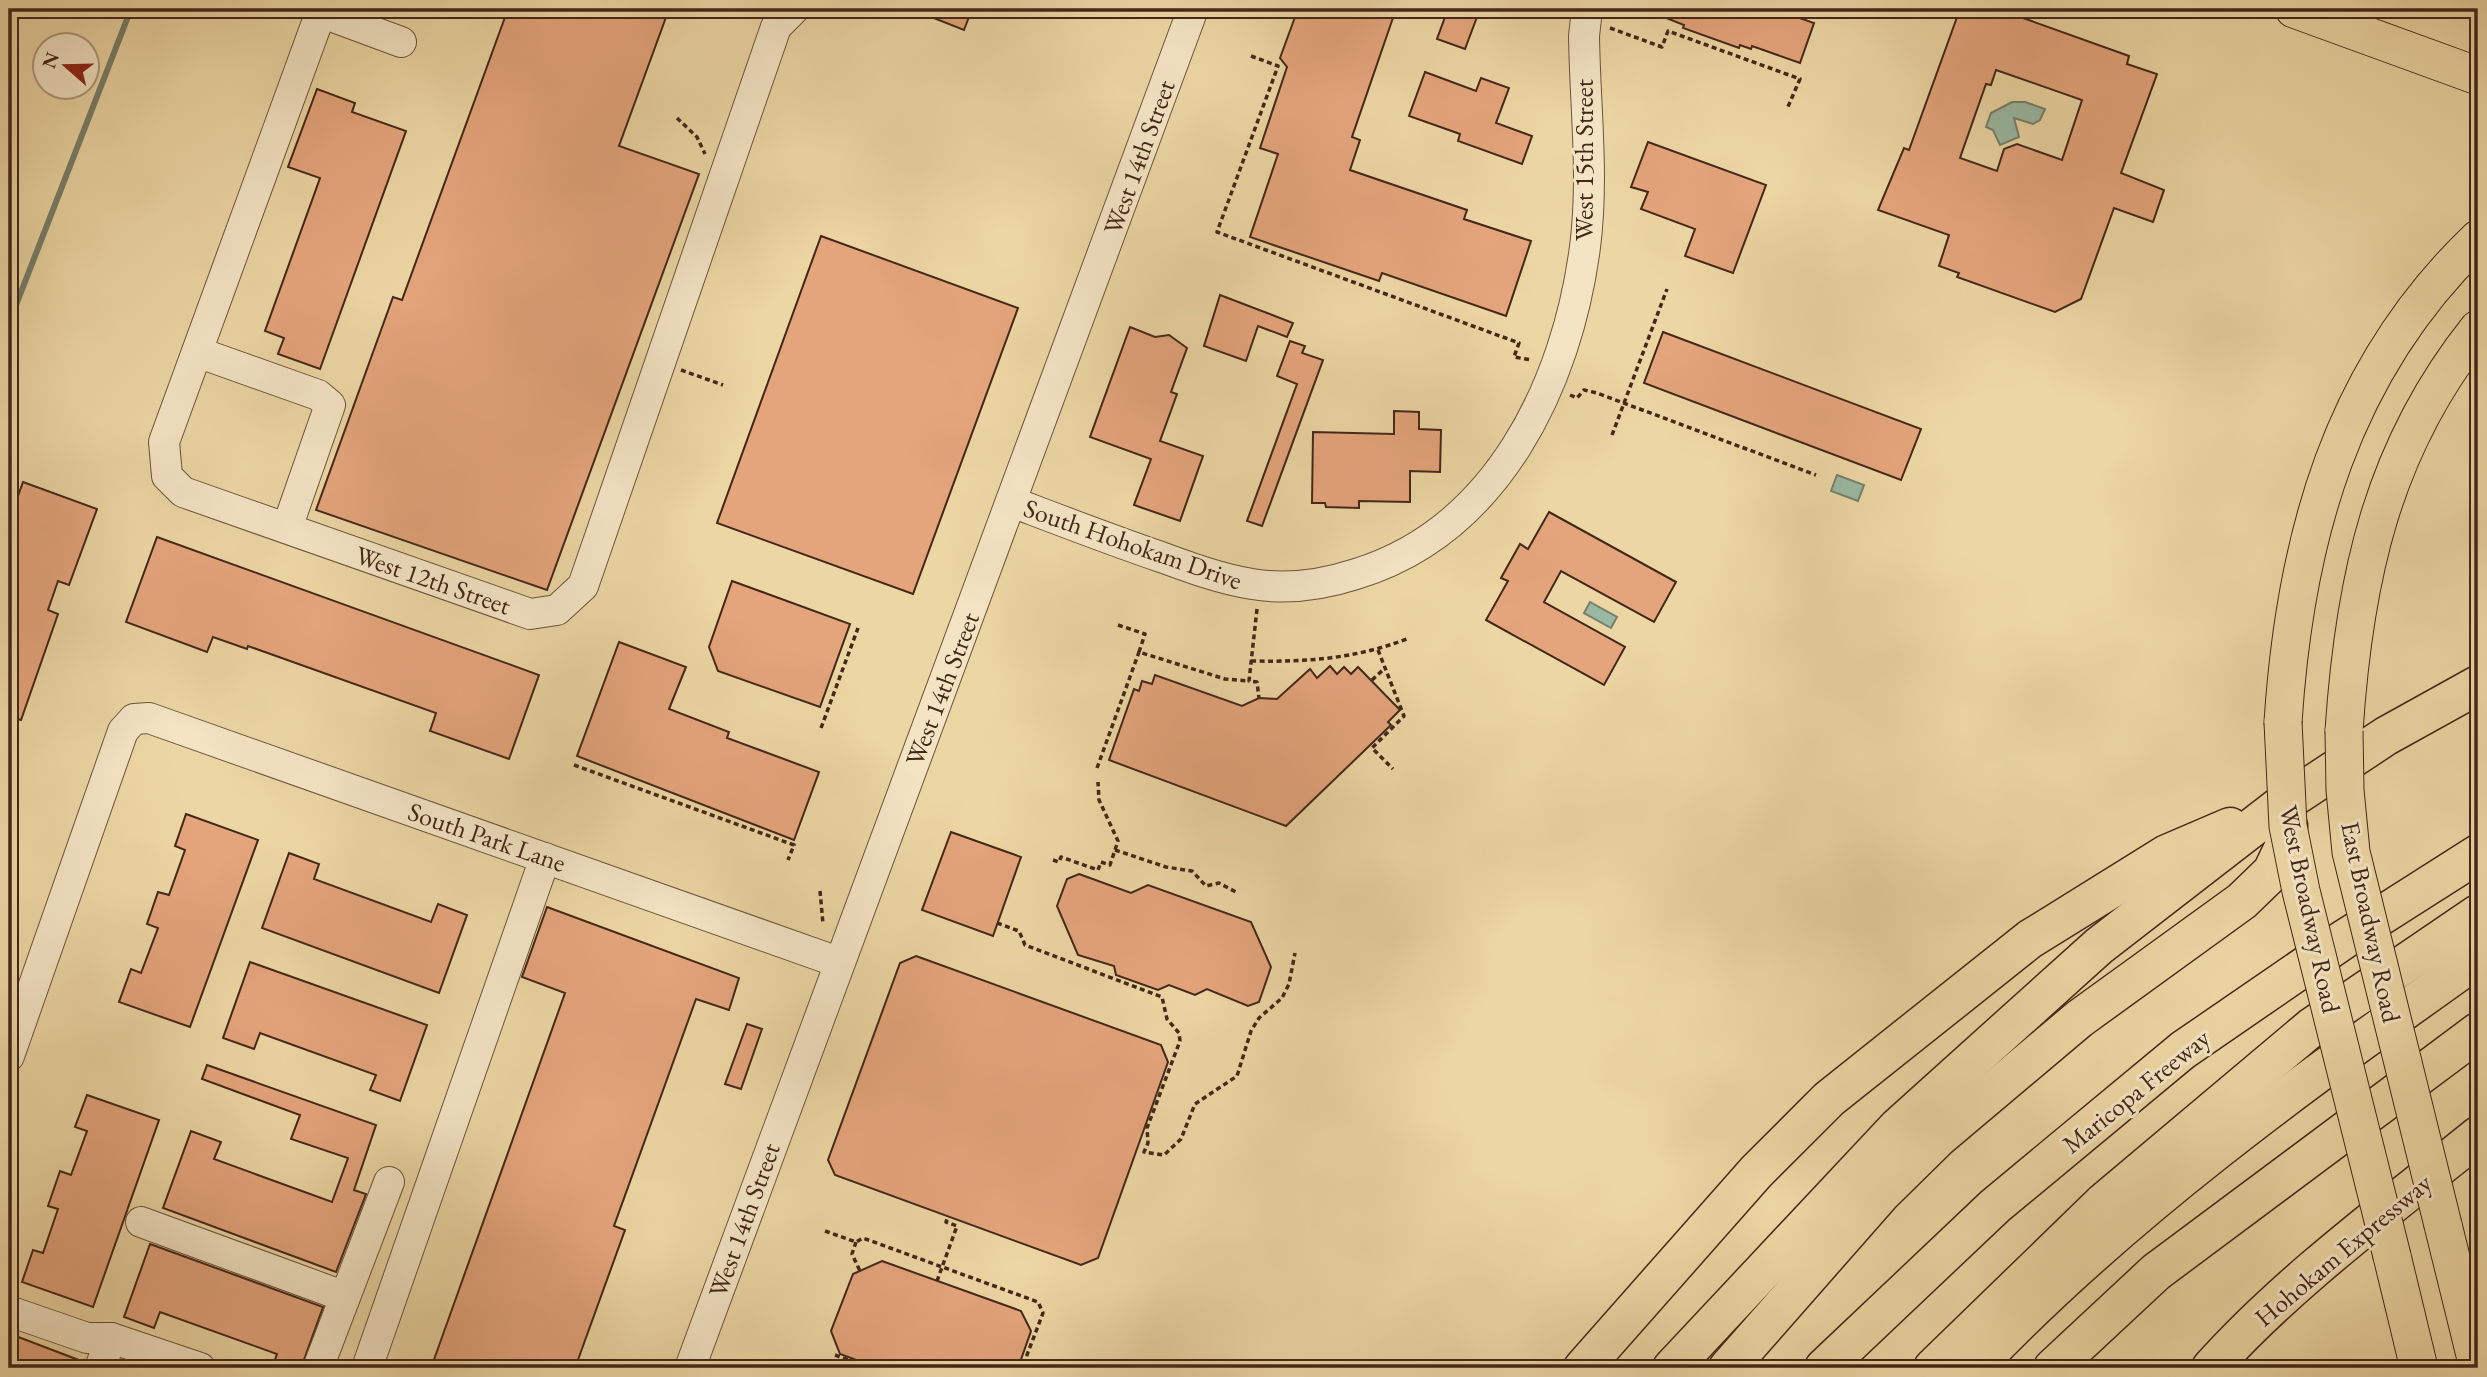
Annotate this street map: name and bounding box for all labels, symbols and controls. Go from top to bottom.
north arrow [32,32,102,102]
text: N [36,48,65,72]
street label: West 14th Street [1095,75,1183,239]
street label: West 15th Street [1567,79,1601,241]
street label: South Hohokam Drive [1020,491,1246,597]
street label: West 12th Street [351,538,515,622]
street label: West 14th Street [897,607,987,771]
street label: South Park Lane [404,794,570,880]
street label: West Broadway Road [2271,802,2349,1017]
street label: East Broadway Road [2333,818,2409,1026]
street label: Maricopa Freeway [2055,1021,2217,1161]
street label: West 14th Street [700,1138,788,1302]
street label: Hohokam Expressway [2247,1165,2439,1334]

